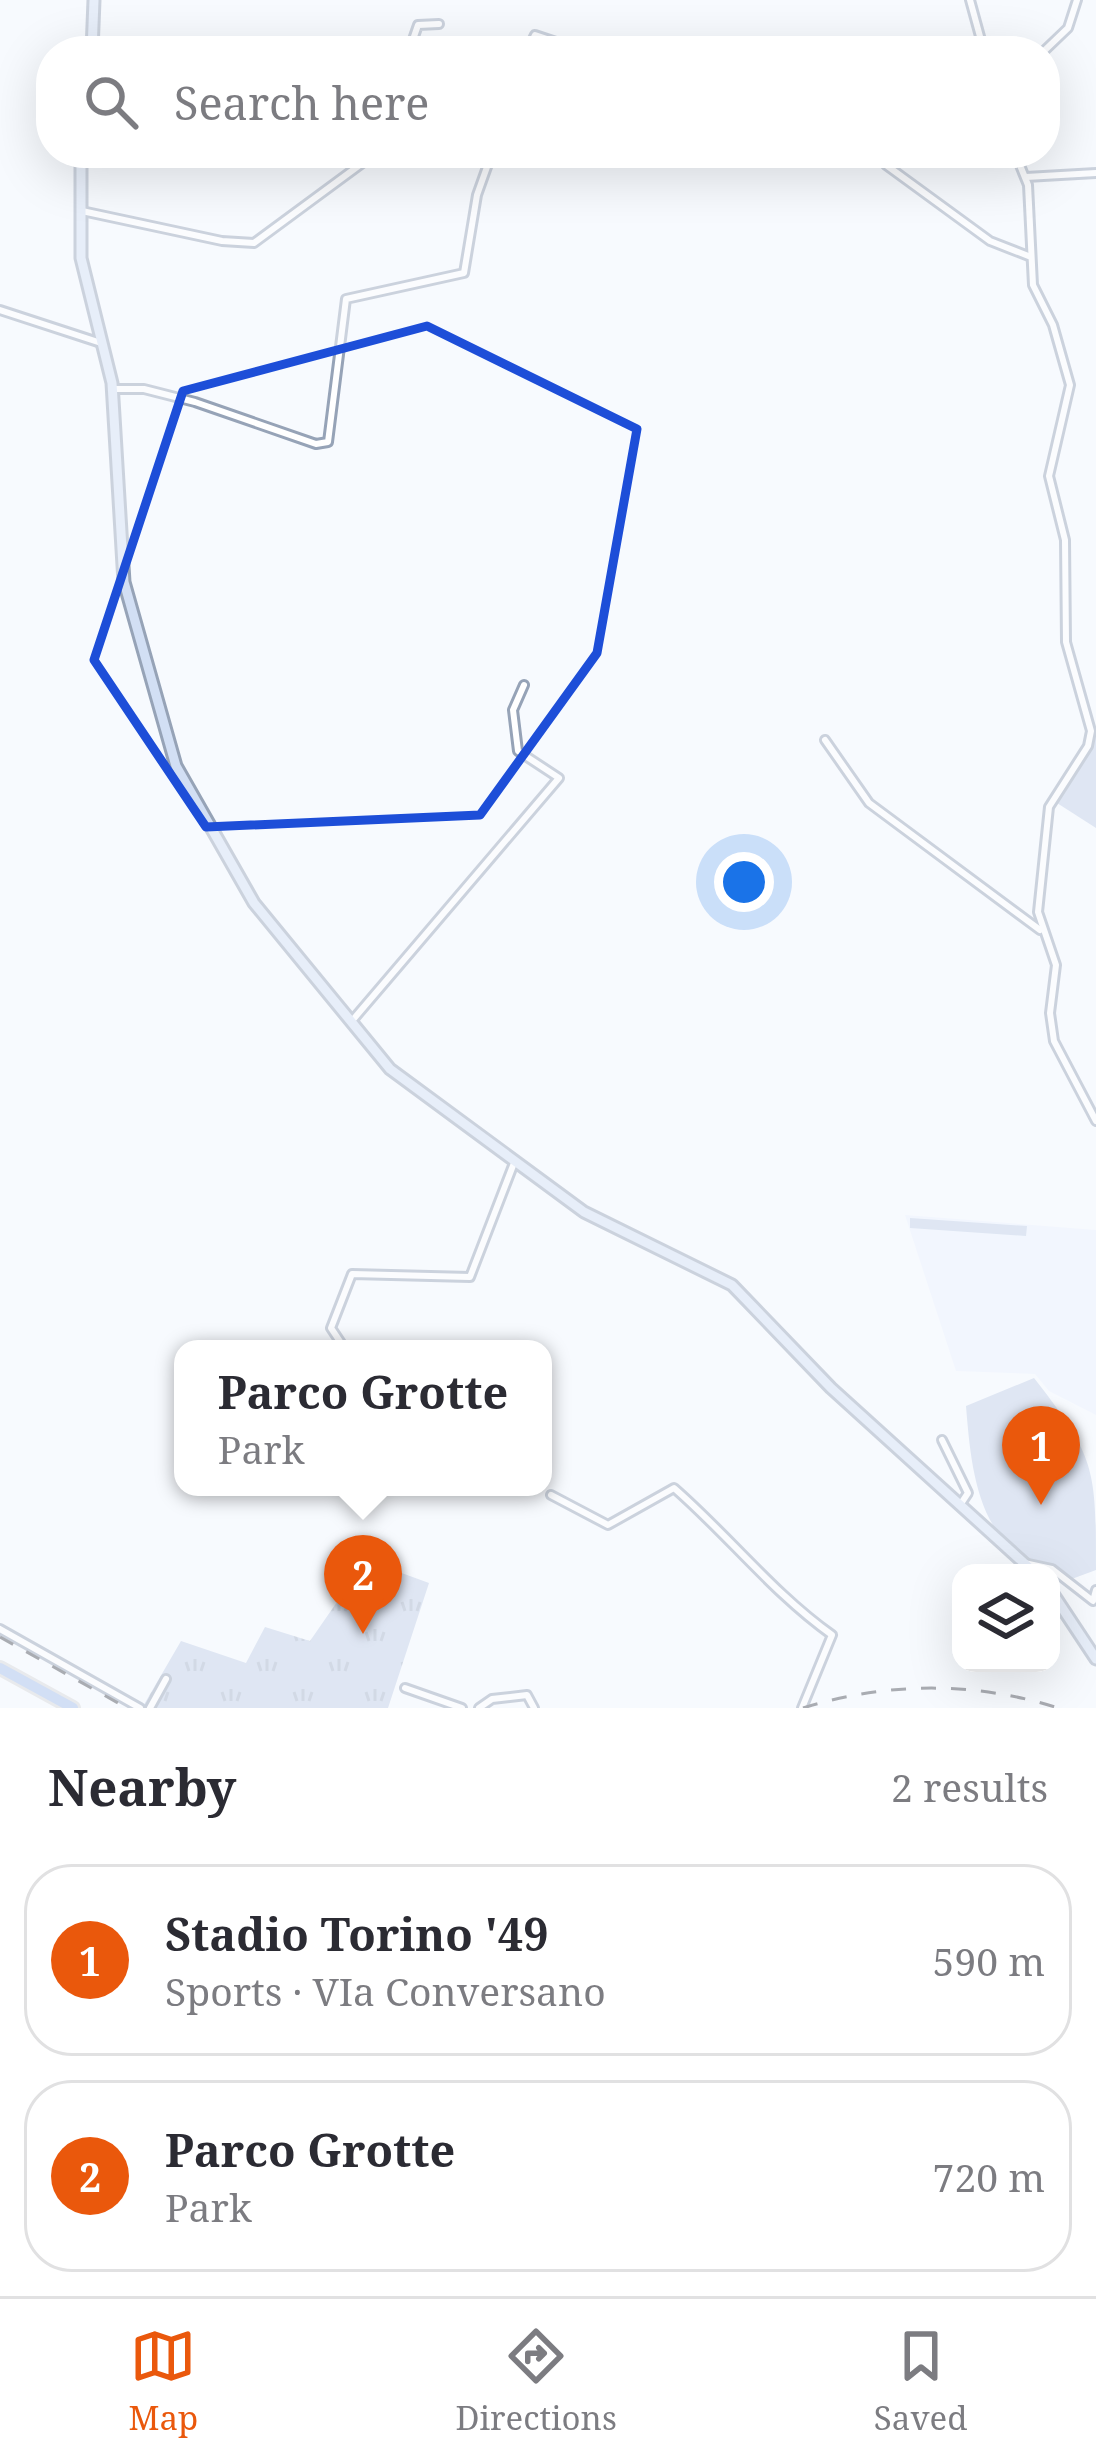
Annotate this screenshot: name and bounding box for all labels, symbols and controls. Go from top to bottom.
search box [36,36,1060,168]
icon: search [78,69,144,135]
text: Search here [174,72,429,133]
your location [714,852,774,912]
popup [174,1340,552,1496]
text: Parco Grotte [218,1361,508,1422]
pin: 1 [1002,1406,1080,1505]
text: Park [218,1422,305,1475]
pin: 2 [324,1535,402,1634]
map controls [952,1564,1060,1672]
button: layers [952,1564,1060,1672]
text: Nearby [48,1751,236,1821]
text: 2 results [891,1760,1048,1813]
text: Stadio Torino '49 [165,1903,549,1964]
text: 1 [79,1934,101,1987]
text: 590 m [933,1934,1045,1987]
text: Sports · VIa Conversano [165,1964,606,2017]
text: Parco Grotte [165,2119,455,2180]
text: 2 [79,2150,101,2203]
text: 720 m [933,2150,1045,2203]
text: Park [165,2180,252,2233]
tab: Map [129,2323,198,2440]
tab: Directions [455,2323,617,2440]
tab: Saved [874,2323,967,2440]

